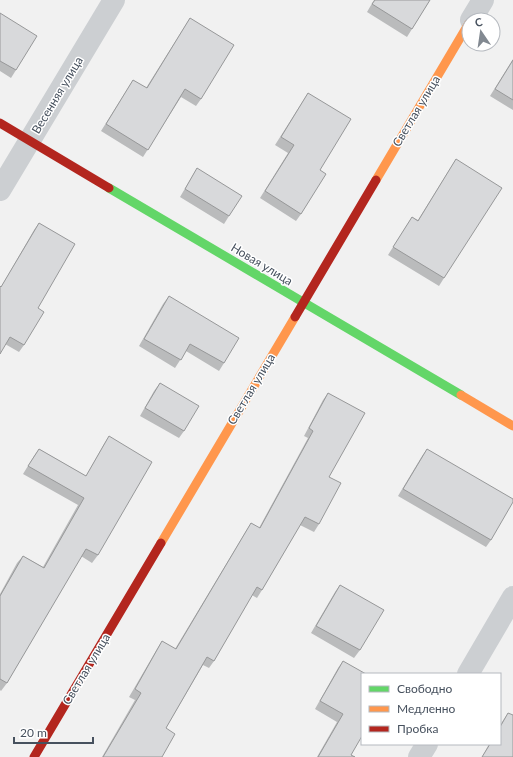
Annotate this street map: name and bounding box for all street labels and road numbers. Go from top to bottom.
street label: Весенняя улица [28,54,86,136]
street label: Светлая улица [389,73,443,149]
street label: Новая улица [228,240,296,288]
street label: Светлая улица [224,351,278,427]
street label: Светлая улица [59,631,113,707]

